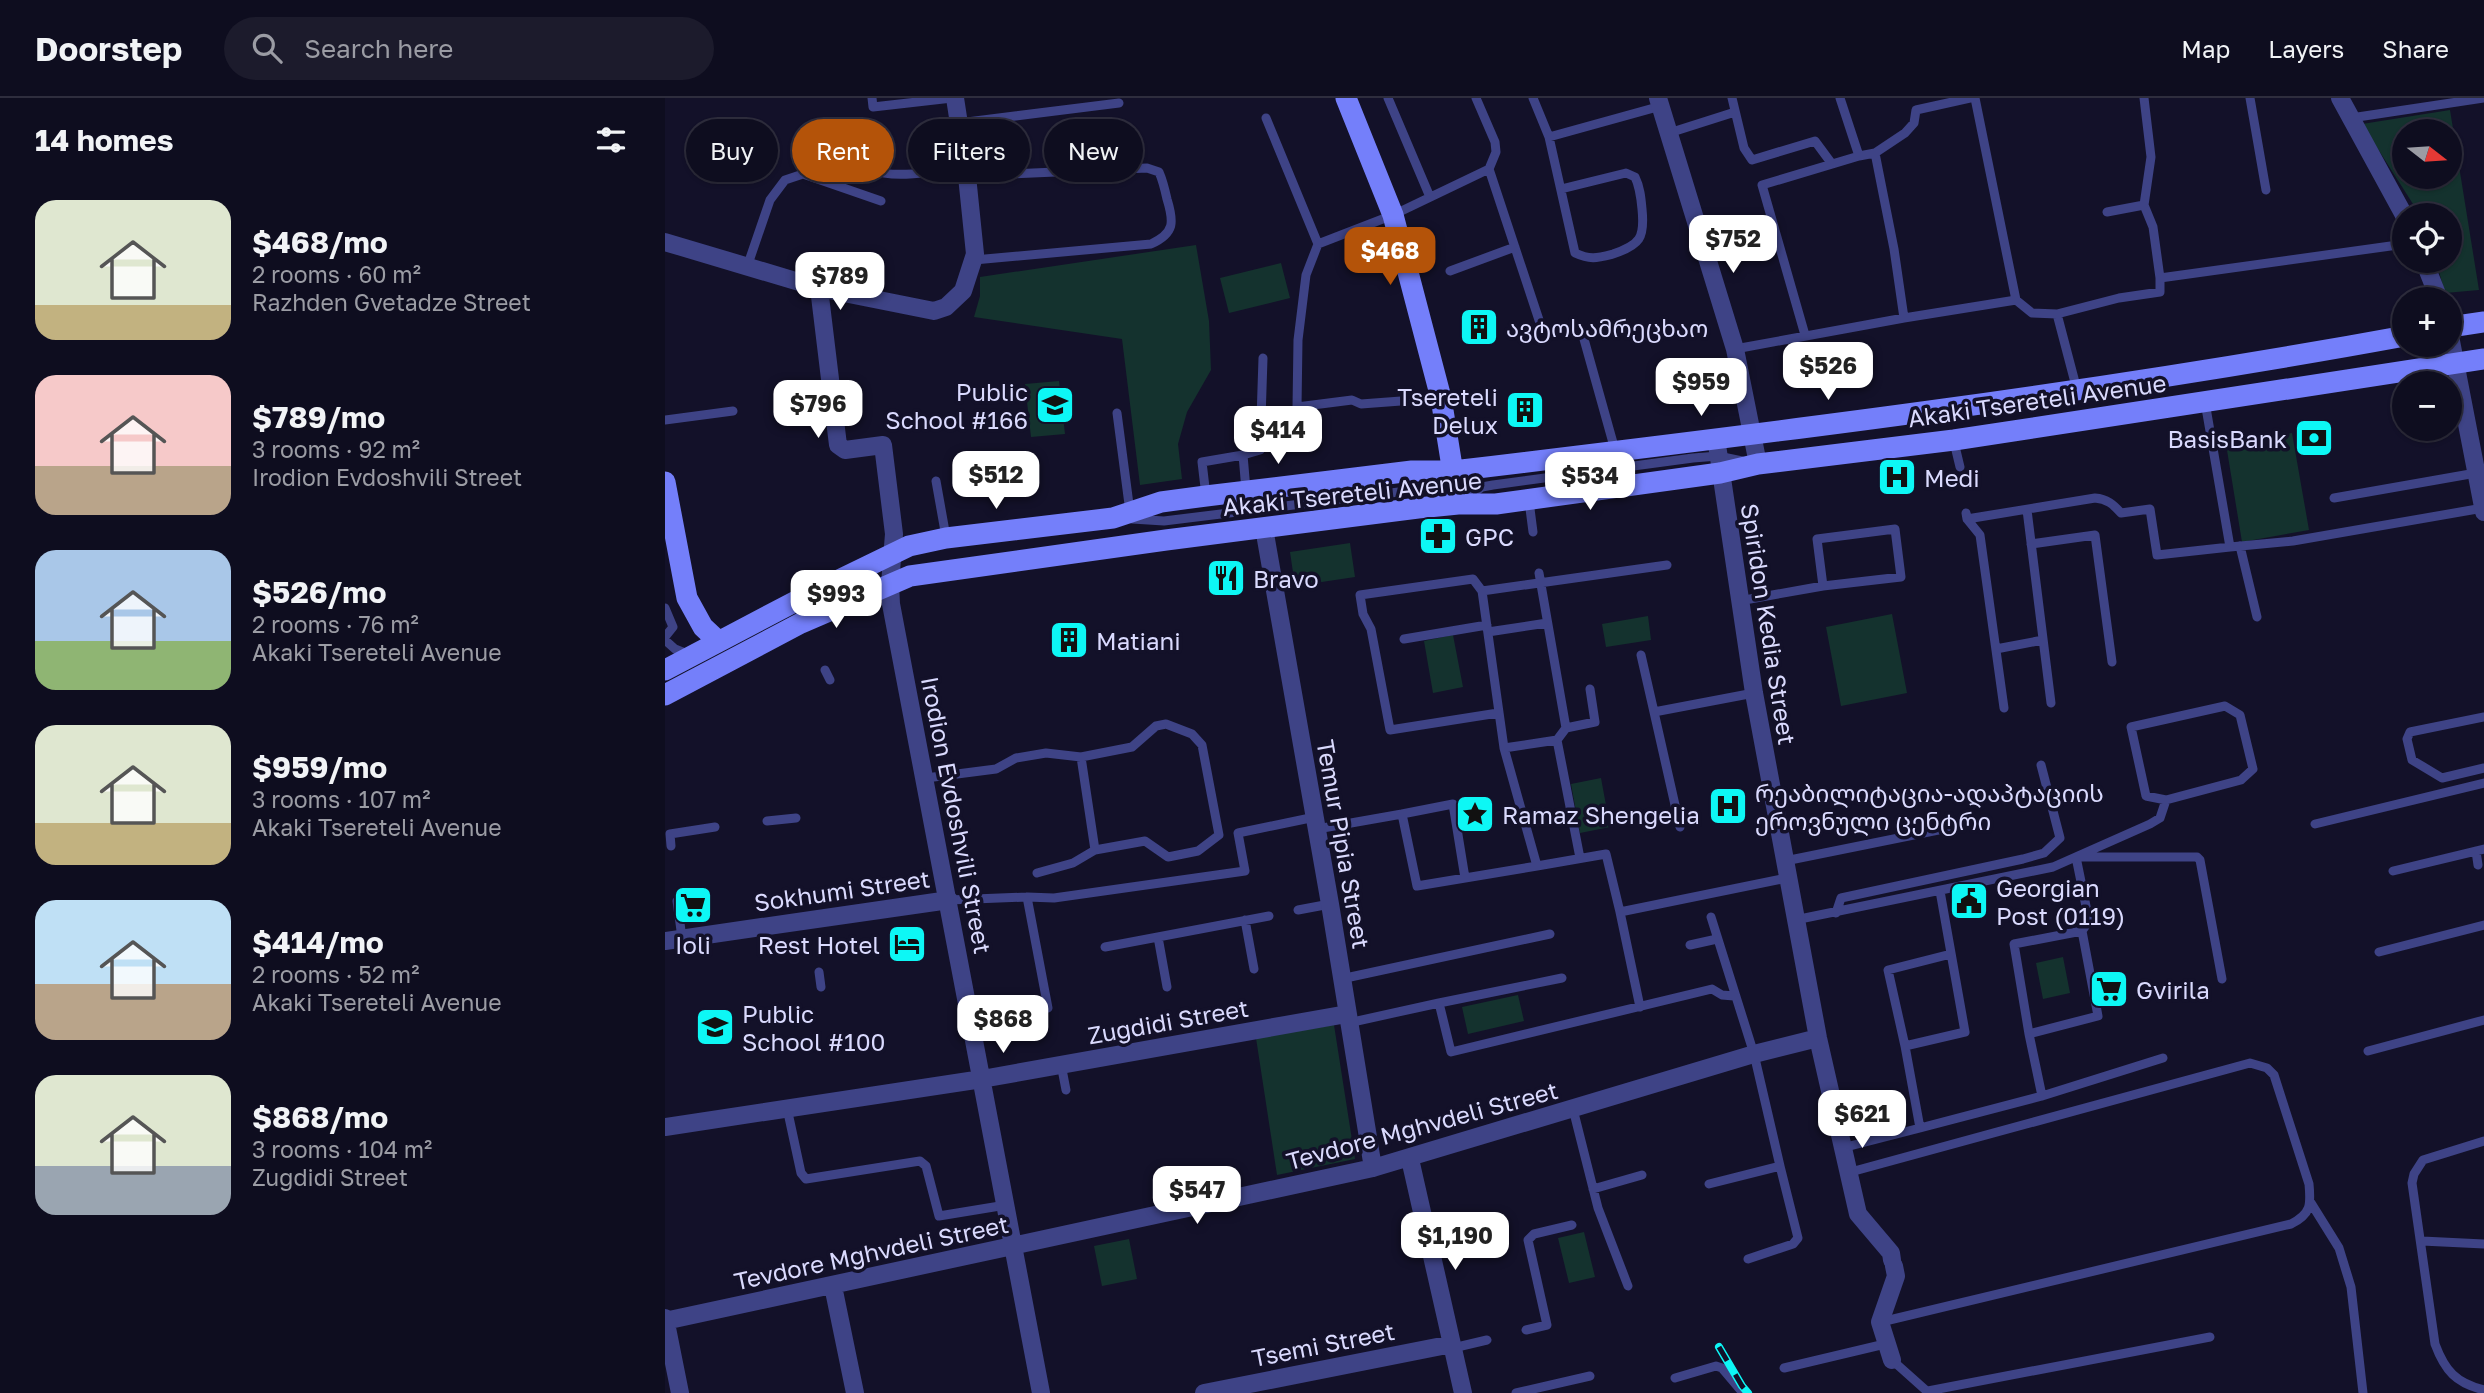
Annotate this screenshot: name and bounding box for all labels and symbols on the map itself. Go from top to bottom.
north arrow [2392,119,2462,189]
pin: $752 [1692,216,1774,275]
pin: $468 [1349,228,1431,287]
pin: $789 [799,252,881,312]
building icon: ავტოსამრეცხაო [1458,306,1500,348]
place label: ავტოსამრეცხაო [1506,313,1708,343]
pin: $526 [1787,342,1869,402]
pin: $959 [1660,358,1742,418]
street label: Akaki Tsereteli Avenue [1906,368,2168,432]
place label: Public School #166 [885,377,1028,434]
pin: $796 [777,380,859,440]
place label: Tsereteli Delux [1397,382,1498,439]
school or university icon: Public School #166 [1034,384,1076,426]
building icon: Tsereteli Delux [1504,389,1546,431]
pin: $414 [1237,406,1319,466]
bank icon: BasisBank [2293,417,2335,459]
place label: BasisBank [2168,424,2287,453]
pin: $512 [955,452,1037,511]
pin: $534 [1549,452,1631,512]
hospital icon: Medi [1876,456,1918,498]
place label: Medi [1924,463,1980,492]
street label: Akaki Tsereteli Avenue [1221,465,1483,521]
street label: Spiridon Kedia Street [1736,501,1802,747]
pharmacy icon: GPC [1417,515,1459,557]
place label: GPC [1465,522,1514,551]
restaurant icon: Bravo [1205,557,1247,599]
place label: Bravo [1253,564,1319,593]
pin: $993 [795,570,877,630]
building icon: Matiani [1048,619,1090,661]
place label: Matiani [1096,626,1181,655]
street label: Irodion Evdoshvili Street [916,674,998,956]
street label: Temur Pipia Street [1311,737,1377,951]
place label: რეაბილიტაცია-ადაპტაციის ეროვნული ცენტრი [1755,778,2104,836]
hospital icon: რეაბილიტაცია-ადაპტაციის ეროვნული ცენტრი [1707,785,1749,827]
place icon: Ramaz Shengelia [1454,793,1496,835]
place label: Ramaz Shengelia [1502,800,1700,829]
street label: Sokhumi Street [752,863,932,917]
place label: Georgian Post (0119) [1996,873,2125,930]
public building icon: Georgian Post (0119) [1948,880,1990,922]
supermarket icon: Ioli [672,884,714,926]
hotel icon: Rest Hotel [886,923,928,965]
place label: Ioli [675,930,711,959]
place label: Rest Hotel [758,930,880,959]
supermarket icon: Gvirila [2088,968,2130,1010]
place label: Gvirila [2136,975,2210,1004]
street label: Zugdidi Street [1085,993,1251,1049]
pin: $868 [962,996,1044,1055]
place label: Public School #100 [742,999,885,1056]
school or university icon: Public School #100 [694,1006,736,1048]
street label: Tevdore Mghvdeli Street [1283,1075,1561,1175]
pin: $621 [1821,1090,1903,1150]
pin: $547 [1156,1166,1238,1226]
street label: Tevdore Mghvdeli Street [731,1209,1011,1295]
pin: $1,190 [1398,1212,1512,1272]
street label: Tsemi Street [1249,1316,1397,1372]

